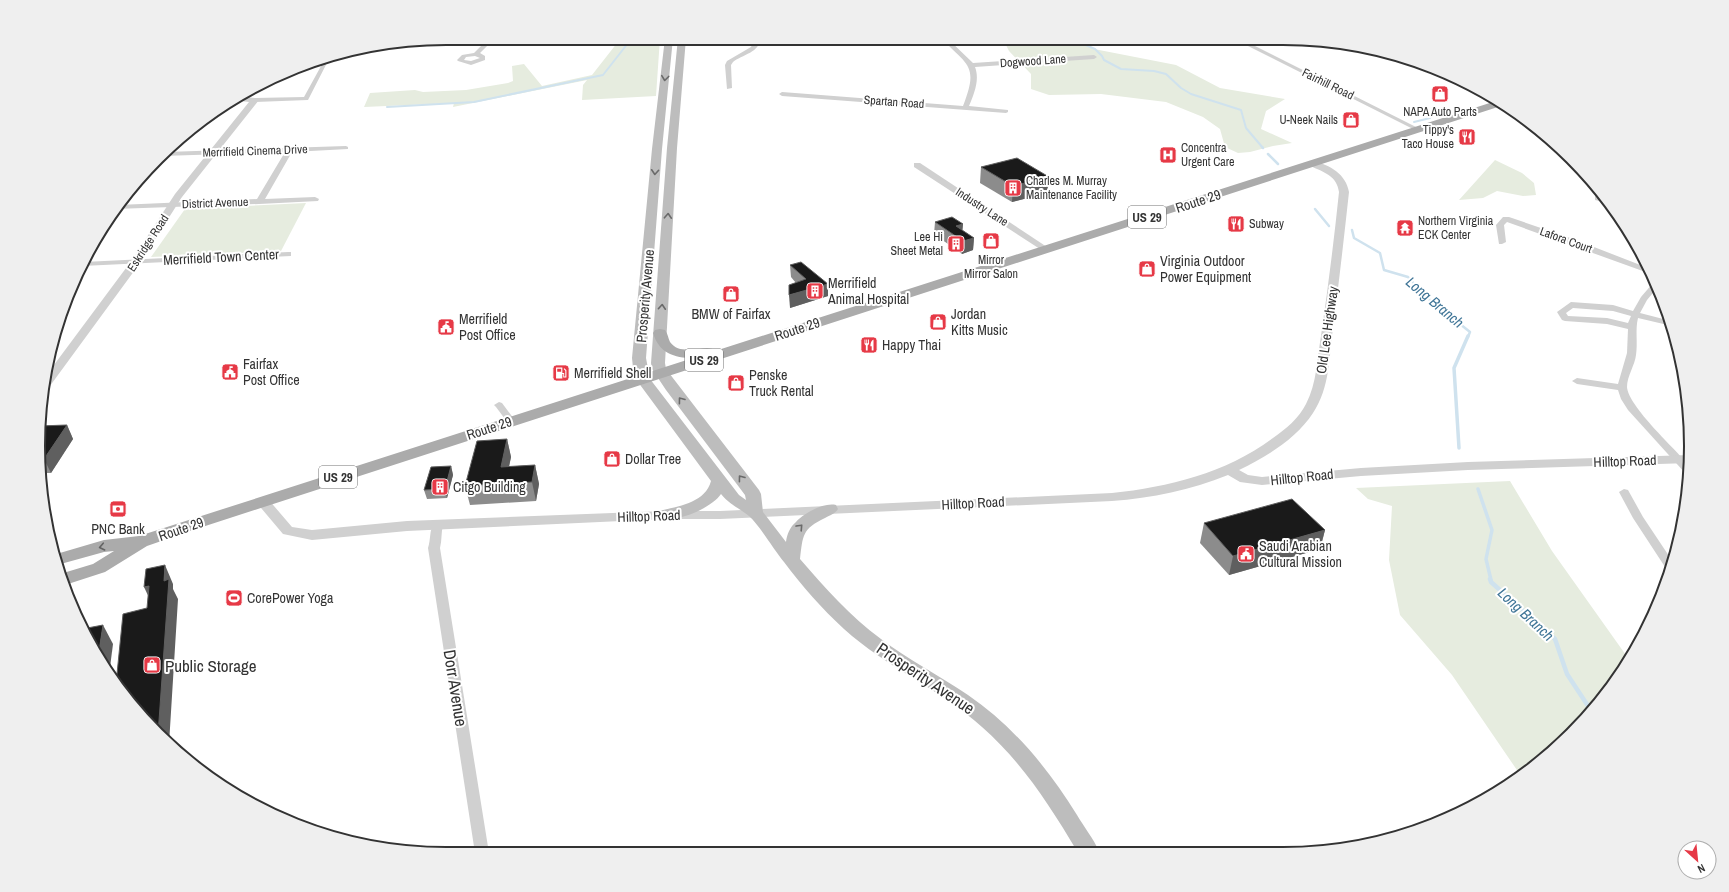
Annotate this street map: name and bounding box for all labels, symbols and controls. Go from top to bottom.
street label: Dogwood Lane [999,51,1067,71]
street label: Fairhill Road [1299,65,1357,103]
one-way arrow [661,75,670,81]
shop icon: NAPA Auto Parts [1430,84,1450,104]
street label: Spartan Road [863,92,925,112]
place label: NAPA Auto Parts [1403,104,1477,120]
shop icon: U-Neek Nails [1341,110,1361,130]
place label: U-Neek Nails [1279,112,1338,128]
place label: Tippy's Taco House [1402,122,1454,152]
restaurant icon: Tippy's Taco House [1457,127,1477,147]
place label: Concentra Urgent Care [1181,140,1235,170]
street label: Merrifield Cinema Drive [202,141,308,161]
hospital icon: Concentra Urgent Care [1158,145,1178,165]
one-way arrow [651,169,660,175]
place label: Charles M. Murray Maintenance Facility [1026,173,1117,203]
building icon: Charles M. Murray Maintenance Facility [1003,178,1023,198]
street label: Industry Lane [953,184,1011,230]
street label: Route 29 [1173,185,1223,217]
street label: District Avenue [181,194,249,212]
road number: US 29 [1128,206,1166,228]
street label: Eskridge Road [124,211,172,275]
one-way arrow [664,213,673,219]
place label: Northern Virginia ECK Center [1418,213,1494,243]
restaurant icon: Subway [1226,214,1246,234]
place label: Subway [1249,216,1284,232]
temple icon: Northern Virginia ECK Center [1395,218,1415,238]
street label: Lafora Court [1538,223,1595,257]
place label: Lee Hi Sheet Metal [890,229,943,259]
shop icon: Mirror Mirror Salon [981,231,1001,251]
building icon: Lee Hi Sheet Metal [946,234,966,254]
street label: Merrifield Town Center [163,245,280,269]
street label: Prosperity Avenue [632,249,658,343]
place label: Mirror Mirror Salon [964,252,1018,282]
place label: Virginia Outdoor Power Equipment [1160,252,1251,286]
shop icon: Virginia Outdoor Power Equipment [1137,259,1157,279]
water label: Long Branch [1402,272,1469,333]
place label: Merrifield Animal Hospital [827,274,909,308]
building icon: Merrifield Animal Hospital [805,281,825,301]
shop icon: BMW of Fairfax [721,284,741,304]
street label: Old Lee Highway [1312,285,1342,375]
one-way arrow [657,304,666,310]
place label: BMW of Fairfax [691,305,771,323]
place label: Jordan Kitts Music [951,305,1008,339]
place label: Merrifield Post Office [459,310,516,344]
shop icon: Jordan Kitts Music [928,312,948,332]
street label: Route 29 [772,313,822,345]
public building icon: Merrifield Post Office [436,317,456,337]
restaurant icon: Happy Thai [859,335,879,355]
place label: Happy Thai [882,336,941,354]
road number: US 29 [685,349,723,371]
place label: Fairfax Post Office [243,355,300,389]
public building icon: Fairfax Post Office [220,362,240,382]
fuel station icon: Merrifield Shell [551,363,571,383]
place label: Merrifield Shell [574,364,651,382]
place label: Penske Truck Rental [749,366,814,400]
shop icon: Penske Truck Rental [726,373,746,393]
one-way arrow [679,398,686,405]
street label: Route 29 [464,412,514,444]
shop icon: Dollar Tree [602,449,622,469]
place label: Dollar Tree [625,450,681,468]
street label: Hilltop Road [1593,451,1657,471]
street label: Hilltop Road [1270,465,1334,489]
road number: US 29 [319,466,357,488]
one-way arrow [739,476,746,483]
building icon: Citgo Building [430,477,450,497]
place label: Citgo Building [453,478,526,496]
street label: Hilltop Road [941,492,1005,514]
bank icon: PNC Bank [108,499,128,519]
street label: Hilltop Road [617,506,681,526]
street label: Route 29 [156,513,206,545]
place label: PNC Bank [91,520,145,538]
one-way arrow [796,524,803,532]
place label: Saudi Arabian Cultural Mission [1259,537,1342,571]
one-way arrow [99,542,106,550]
public building icon: Saudi Arabian Cultural Mission [1236,544,1256,564]
water label: Long Branch [1493,583,1559,646]
sports icon: CorePower Yoga [224,588,244,608]
place label: CorePower Yoga [247,589,334,607]
street label: Prosperity Avenue [872,637,980,719]
street label: Dorr Avenue [439,648,473,728]
place label: Public Storage [165,654,257,677]
shop icon: Public Storage [142,655,162,675]
north arrow [1677,840,1717,880]
text: N [1695,861,1708,877]

